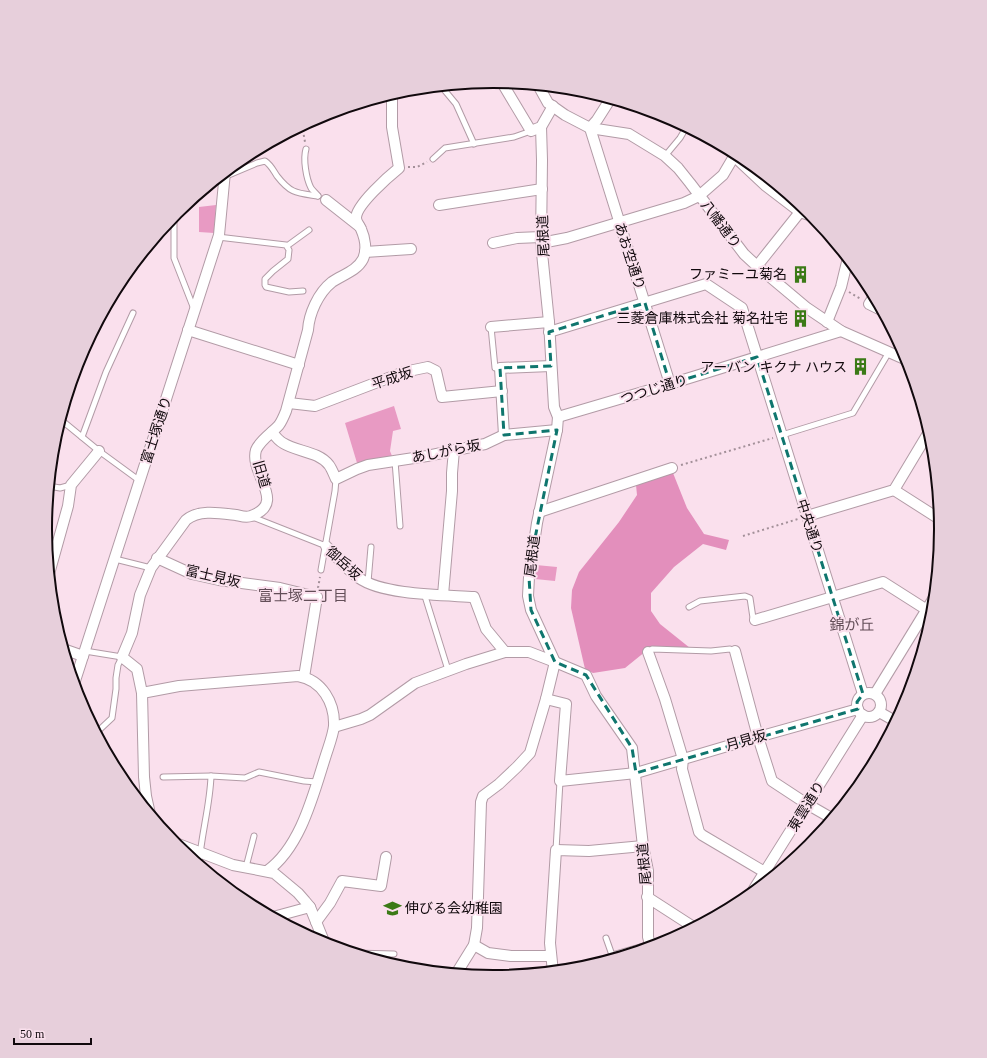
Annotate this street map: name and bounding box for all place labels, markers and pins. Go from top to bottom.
building icon: ファミーユ菊名 [790,264,810,284]
place label: ファミーユ菊名 [689,267,787,282]
building icon: 三菱倉庫株式会社 菊名社宅 [791,308,811,328]
place label: 三菱倉庫株式会社 菊名社宅 [617,311,788,326]
building icon: アーバン キクナ ハウス [850,357,870,377]
place label: アーバン キクナ ハウス [700,360,847,375]
school or university icon: 伸びる会幼稚園 [382,898,402,918]
place label: 伸びる会幼稚園 [405,901,503,916]

